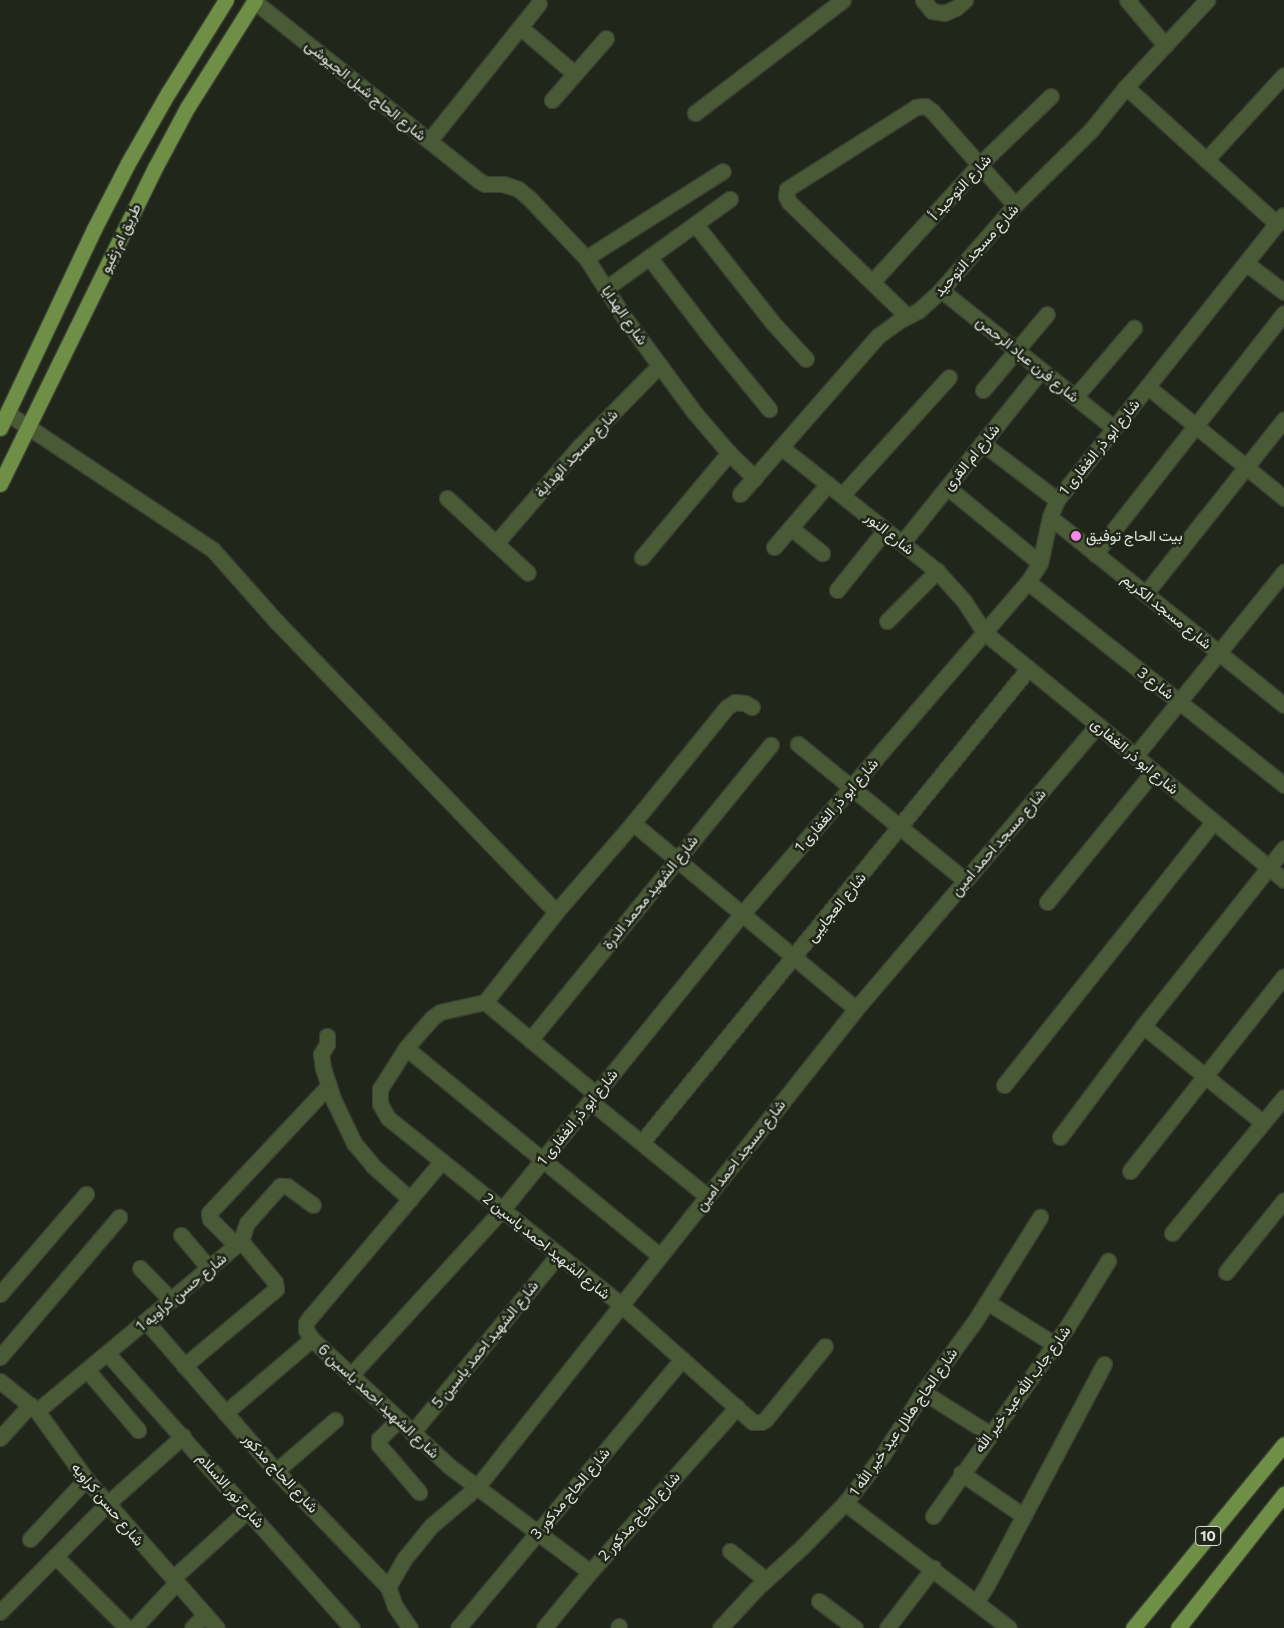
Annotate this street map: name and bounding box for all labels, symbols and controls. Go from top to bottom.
street label: شارع الحاج شبل الجيوشى [302,36,430,144]
street label: شارع التوحيد أ [925,151,995,223]
street label: شارع مسجد التوحيد [930,200,1022,300]
street label: طريق ام زغيو [96,201,144,275]
street label: شارع الهدايا [598,282,652,348]
street label: شارع فرن عباد الرحمن [973,312,1083,406]
street label: شارع ابو ذر الغفارى 1 [1055,395,1143,499]
street label: شارع مسجد الهداية [531,405,621,501]
street label: شارع ام القرى [939,420,1003,494]
street label: شارع النور [862,508,918,558]
place label: بيت الحاج توفيق [1086,527,1183,545]
marker: بيت الحاج توفيق [1070,530,1082,542]
street label: شارع مسجد الكريم [1119,569,1215,653]
street label: شارع 3 [1134,663,1178,703]
street label: شارع ابو ذر الغفارى [1087,714,1183,798]
street label: شارع ابو ذر الغفارى 1 [790,754,882,856]
street label: شارع مسجد احمد امين [947,785,1049,899]
street label: شارع الشهيد محمد الدرة [598,831,702,953]
street label: شارع العجايبى [802,868,870,946]
street label: شارع ابو ذر الغفارى 1 [533,1065,621,1169]
street label: شارع مسجد احمد امين [691,1096,789,1214]
street label: شارع الشهيد احمد ياسين 2 [480,1189,614,1303]
street label: شارع حسن كراويه 1 [132,1249,230,1335]
street label: شارع الشهيد احمد ياسين 5 [428,1277,542,1411]
street label: شارع جاب الله عيد خير الله [970,1322,1074,1456]
street label: شارع الشهيد احمد ياسين 6 [315,1340,443,1462]
street label: شارع الحاج هلال عيد خير الله 1 [845,1344,961,1500]
street label: شارع الحاج مدكور [240,1430,322,1516]
street label: شارع الحاج مدكور 3 [527,1444,613,1542]
street label: شارع نور الاسلام [193,1449,269,1531]
street label: شارع حسن كراويه [68,1459,148,1549]
street label: شارع الحاج مدكور 2 [594,1468,684,1564]
road number: 10 [1194,1524,1222,1548]

